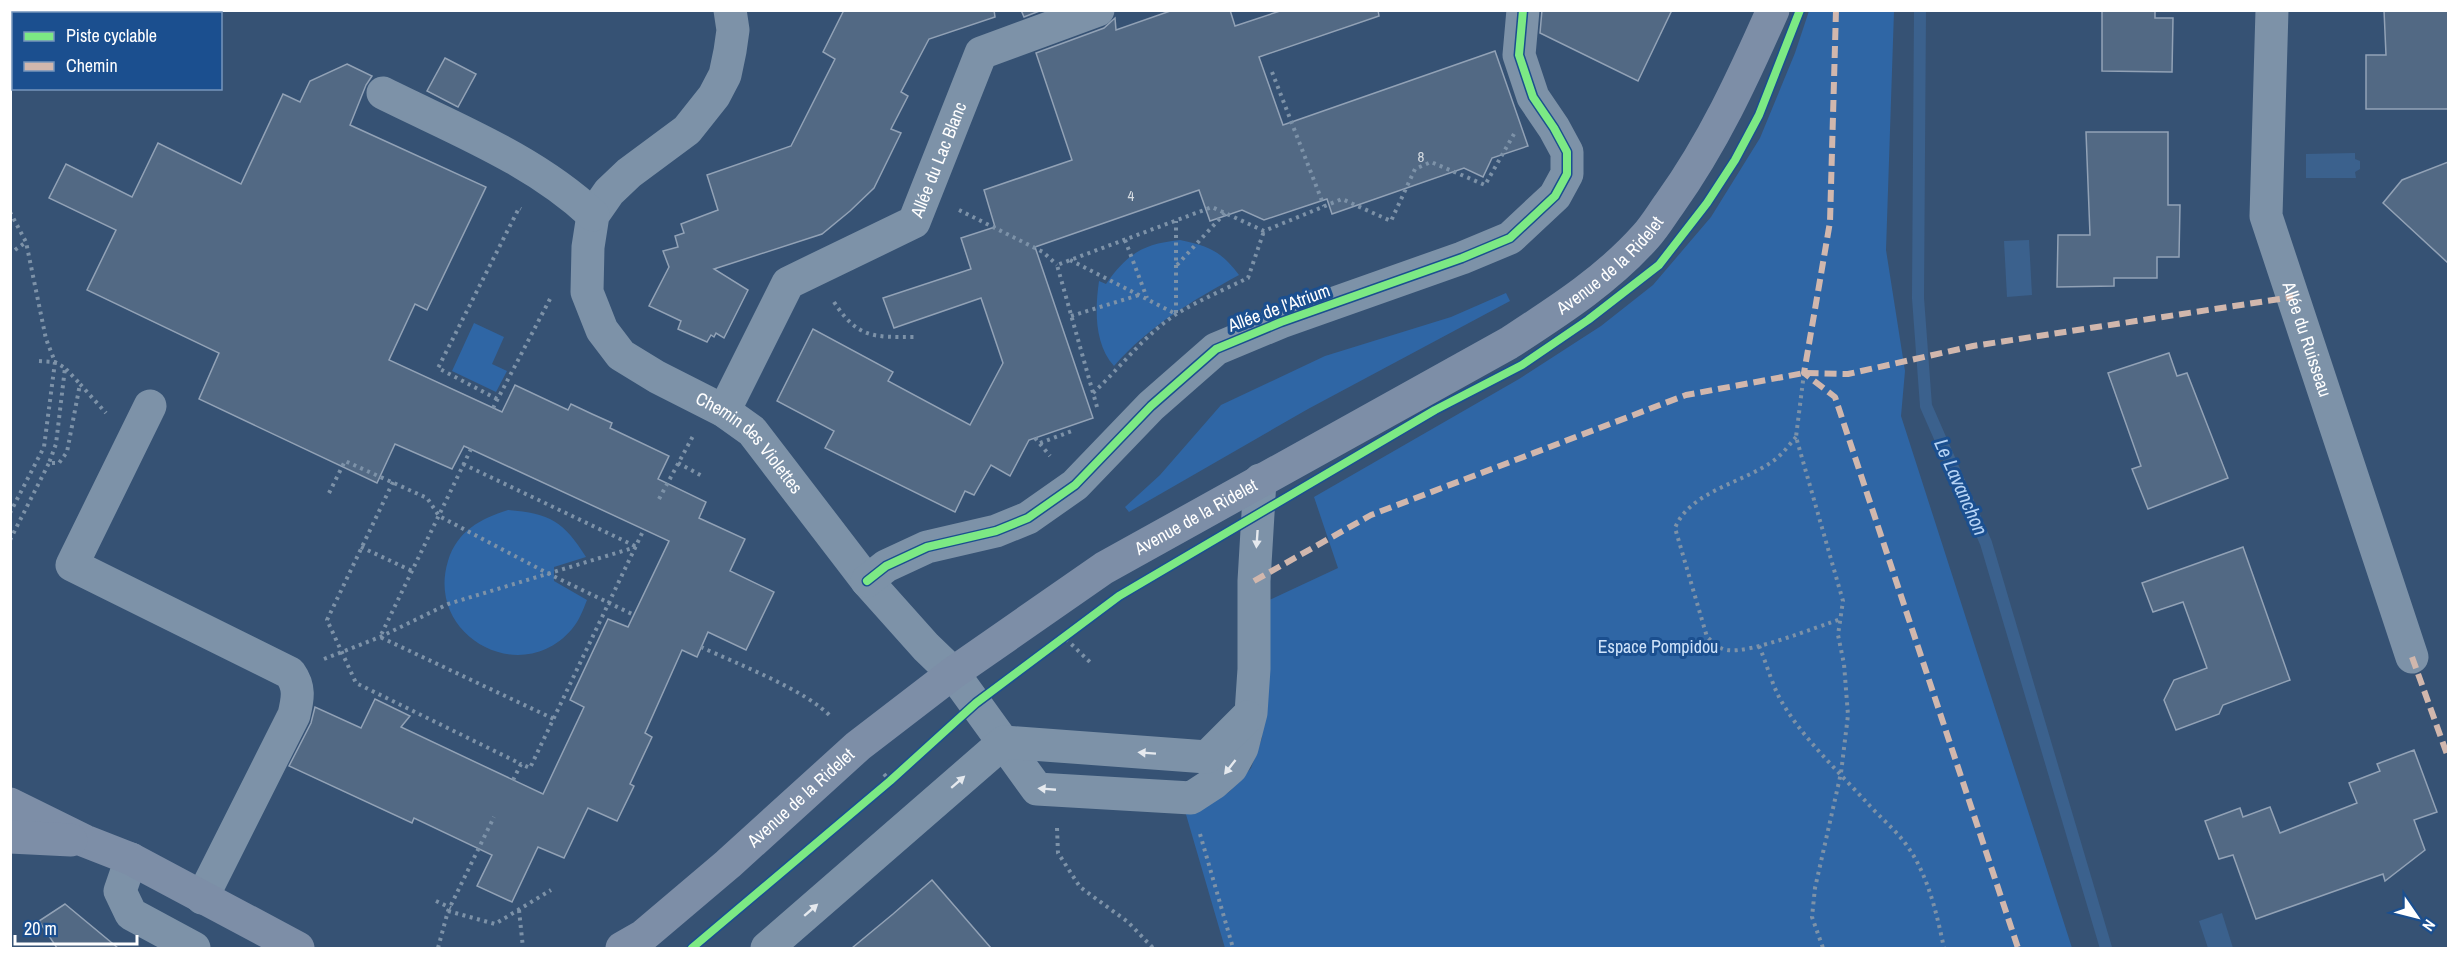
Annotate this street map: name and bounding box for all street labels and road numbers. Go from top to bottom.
street label: Allée du Lac Blanc [904,98,972,222]
street label: Avenue de la Ridelet [1550,211,1669,321]
street label: Allée de l'Atrium [1223,277,1333,338]
street label: Allée du Ruisseau [2276,277,2338,400]
street label: Chemin des Violettes [691,386,809,499]
street label: Avenue de la Ridelet [1129,472,1262,561]
street label: Avenue de la Ridelet [741,742,860,853]

